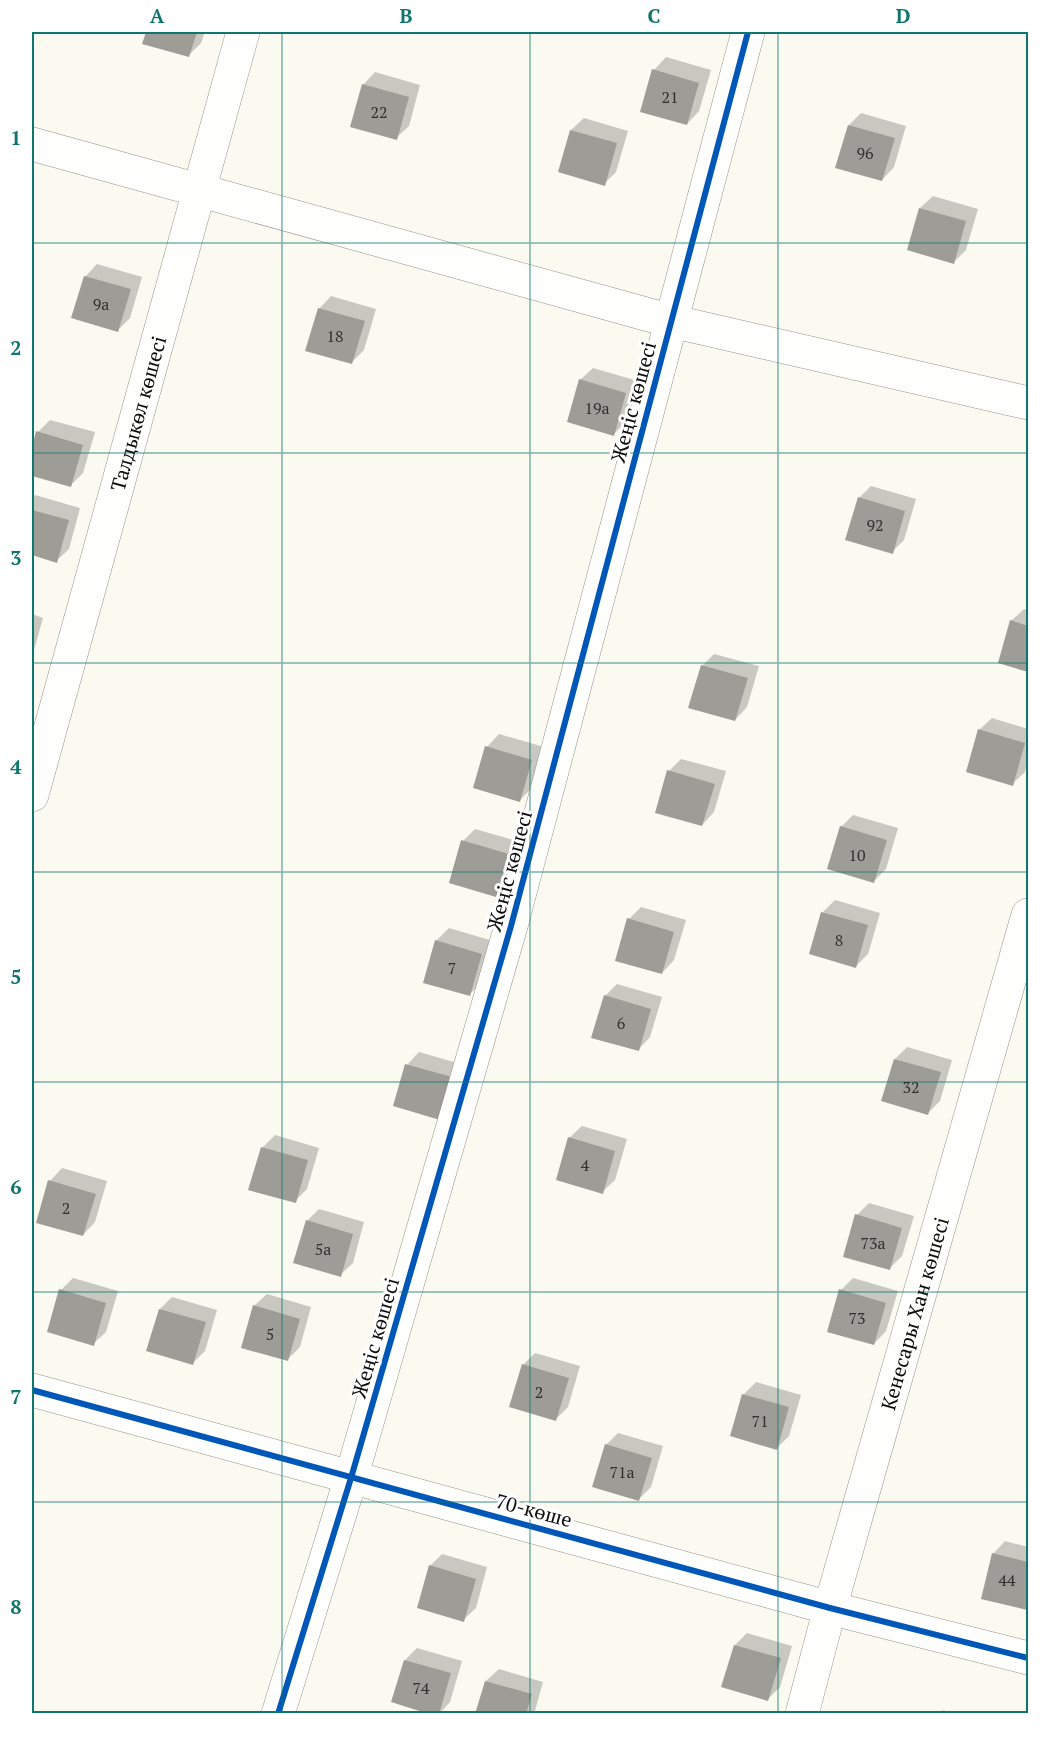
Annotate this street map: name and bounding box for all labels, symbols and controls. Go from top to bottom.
text: A [150,2,165,29]
text: B [400,2,413,29]
text: C [647,2,661,29]
text: D [896,2,910,29]
house number: 21 [661,86,679,108]
house number: 22 [370,101,388,123]
text: 1 [10,124,22,151]
house number: 96 [856,142,874,164]
house number: 9а [93,293,109,315]
house number: 18 [326,325,344,347]
street label: Талдыкөл көшесі [103,333,172,494]
text: 2 [10,334,22,361]
street label: Жеңіс көшесі [604,338,662,466]
house number: 19а [584,397,610,419]
house number: 92 [866,514,884,536]
text: 3 [10,544,22,571]
text: 4 [10,753,22,780]
street label: Жеңіс көшесі [480,807,538,935]
house number: 10 [848,844,866,866]
house number: 8 [835,929,843,951]
house number: 7 [448,957,456,979]
text: 5 [10,963,22,990]
house number: 6 [617,1012,626,1034]
house number: 32 [902,1076,920,1098]
house number: 4 [581,1154,590,1176]
text: 6 [10,1173,22,1200]
house number: 2 [62,1197,70,1219]
street label: Кенесары Хан көшесі [874,1214,955,1413]
house number: 73а [860,1232,886,1254]
house number: 5а [315,1238,331,1260]
street label: Жеңіс көшесі [345,1274,405,1402]
house number: 73 [848,1307,866,1329]
house number: 5 [266,1323,274,1345]
house number: 2 [535,1381,543,1403]
text: 7 [10,1383,22,1410]
house number: 71 [751,1410,769,1432]
house number: 71а [609,1461,635,1483]
street label: 70-көше [493,1487,575,1533]
house number: 44 [998,1569,1016,1591]
text: 8 [10,1593,22,1620]
house number: 74 [412,1677,430,1699]

